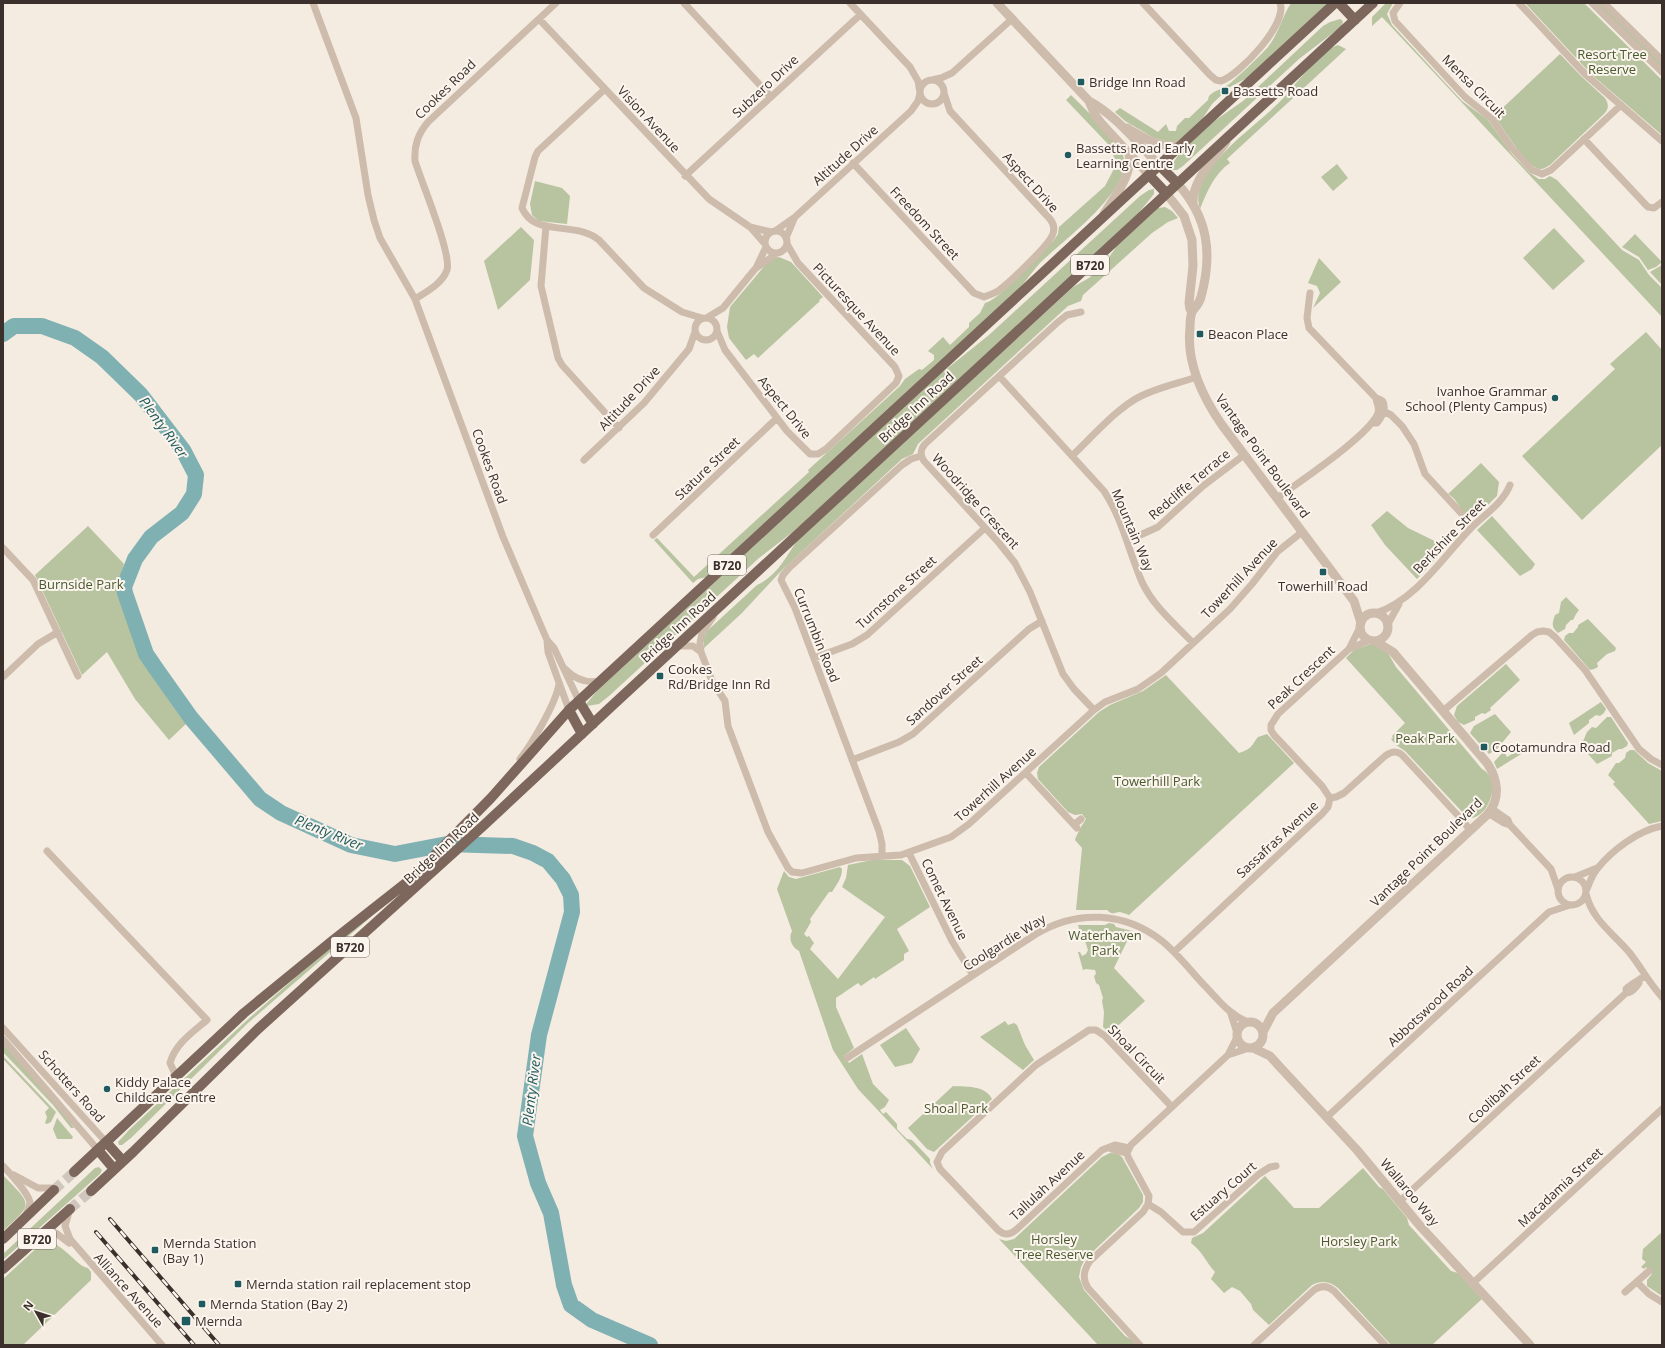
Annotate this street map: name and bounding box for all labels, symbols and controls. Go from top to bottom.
park label: Resort Tree Reserve [1577,45,1647,78]
street label: Mensa Circuit [1438,50,1510,122]
street label: Subzero Drive [728,51,802,121]
street label: Cookes Road [410,55,480,123]
place label: Bridge Inn Road [1089,73,1186,91]
marker: Bridge Inn Road [1076,77,1086,87]
street label: Vision Avenue [613,82,685,156]
place label: Bassetts Road [1233,82,1318,100]
marker: Bassetts Road [1220,86,1230,96]
street label: Altitude Drive [808,121,882,189]
place label: Bassetts Road Early Learning Centre [1076,139,1195,172]
street label: Aspect Drive [999,148,1063,216]
marker: Bassetts Road Early Learning Centre [1063,150,1073,160]
street label: Freedom Street [886,182,964,264]
road number: B720 [1071,255,1109,275]
street label: Picturesque Avenue [809,259,905,359]
place label: Beacon Place [1208,325,1288,343]
marker: Beacon Place [1195,329,1205,339]
street label: Altitude Drive [594,362,664,434]
street label: Bridge Inn Road [875,367,957,447]
street label: Aspect Drive [754,372,816,442]
place label: Ivanhoe Grammar School (Plenty Campus) [1405,382,1548,415]
street label: Vantage Point Boulevard [1212,390,1314,522]
water label: Plenty River [135,392,193,462]
marker: Ivanhoe Grammar School (Plenty Campus) [1550,393,1560,403]
street label: Cookes Road [468,426,512,506]
street label: Stature Street [671,432,744,504]
street label: Redcliffe Terrace [1144,445,1234,523]
street label: Woodridge Crescent [928,449,1024,553]
street label: Mountain Way [1108,486,1159,574]
street label: Berkshire Street [1409,494,1490,577]
street label: Towerhill Avenue [1197,534,1281,622]
street label: Turnstone Street [852,551,940,633]
road number: B720 [708,555,746,575]
marker: Towerhill Road [1318,567,1328,577]
park label: Burnside Park [39,575,124,593]
place label: Towerhill Road [1278,577,1368,595]
street label: Currumbin Road [790,585,844,685]
street label: Bridge Inn Road [637,587,719,667]
street label: Peak Crescent [1264,641,1339,713]
street label: Sandover Street [902,651,986,729]
place label: Cookes Rd/Bridge Inn Rd [668,660,770,693]
marker: Cookes Rd/Bridge Inn Rd [655,671,665,681]
park label: Peak Park [1395,729,1455,747]
place label: Cootamundra Road [1492,738,1611,756]
street label: Towerhill Avenue [950,742,1040,826]
marker: Cootamundra Road [1479,742,1489,752]
park label: Towerhill Park [1114,772,1200,790]
street label: Vantage Point Boulevard [1366,794,1486,910]
street label: Sassafras Avenue [1232,796,1322,882]
street label: Bridge Inn Road [400,808,482,888]
water label: Plenty River [292,810,366,854]
street label: Comet Avenue [917,855,973,943]
street label: Coolgardie Way [959,909,1049,975]
park label: Waterhaven Park [1068,926,1142,959]
road number: B720 [331,937,369,957]
street label: Abbotswood Road [1383,962,1477,1050]
street label: Shoal Circuit [1104,1021,1170,1088]
street label: Schotters Road [35,1046,109,1126]
street label: Coolibah Street [1464,1050,1544,1127]
water label: Plenty River [517,1053,545,1127]
place label: Kiddy Palace Childcare Centre [115,1073,216,1106]
marker: Kiddy Palace Childcare Centre [102,1084,112,1094]
park label: Shoal Park [924,1099,988,1117]
street label: Macadamia Street [1514,1143,1607,1231]
street label: Tallulah Avenue [1006,1146,1088,1224]
street label: Wallaroo Way [1376,1154,1444,1230]
street label: Estuary Court [1186,1157,1260,1225]
road number: B720 [18,1229,56,1249]
park label: Horsley Tree Reserve [1015,1230,1093,1263]
park label: Horsley Park [1321,1232,1397,1250]
place label: Mernda Station (Bay 1) [163,1234,257,1267]
marker: Mernda Station (Bay 1) [150,1245,160,1255]
street label: Alliance Avenue [90,1249,168,1331]
place label: Mernda station rail replacement stop [246,1275,471,1293]
marker: Mernda station rail replacement stop [233,1279,243,1289]
north arrow [16,1292,56,1332]
place label: Mernda Station (Bay 2) [210,1295,348,1313]
text: N [19,1297,36,1314]
marker: Mernda Station (Bay 2) [197,1299,207,1309]
place label: Mernda [195,1312,242,1330]
marker: Mernda [180,1315,192,1327]

